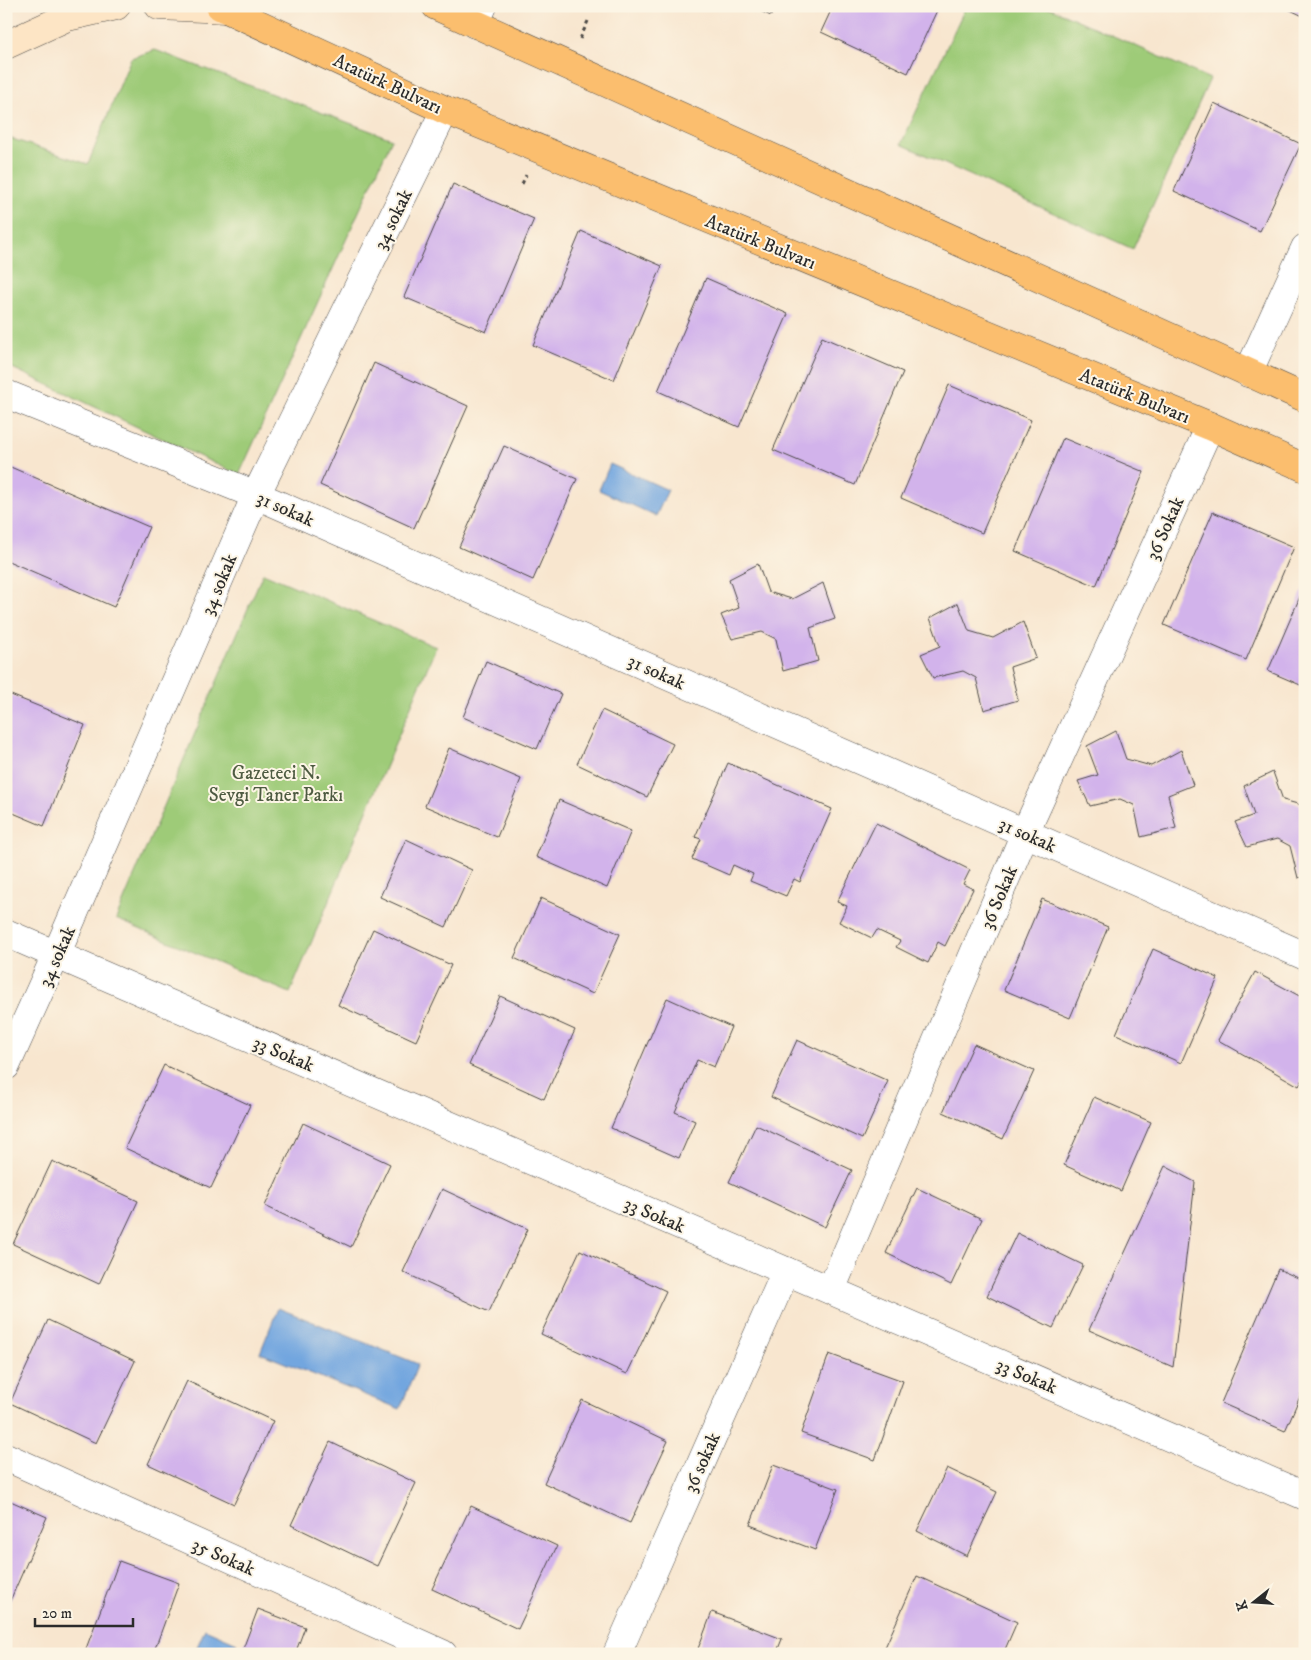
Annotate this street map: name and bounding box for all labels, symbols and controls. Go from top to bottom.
street label: Atatürk Bulvarı [329,49,445,120]
street label: 34 sokak [369,185,418,254]
street label: Atatürk Bulvarı [702,210,819,275]
street label: Atatürk Bulvarı [1076,364,1193,429]
street label: 31 sokak [253,487,318,532]
street label: 36 Sokak [1141,493,1190,564]
street label: 34 sokak [196,550,243,619]
street label: 31 sokak [624,650,689,695]
park label: Gazeteci N. Sevgi Taner Parkı [209,762,343,807]
street label: 31 sokak [995,813,1060,858]
street label: 36 Sokak [976,862,1023,933]
street label: 34 sokak [34,922,81,991]
street label: 33 Sokak [249,1031,318,1078]
street label: 33 Sokak [620,1192,689,1239]
street label: 33 Sokak [992,1353,1061,1400]
street label: 36 sokak [679,1428,726,1496]
street label: 35 Sokak [188,1533,259,1582]
north arrow [1228,1578,1278,1628]
scale bar [35,1595,132,1627]
text: K [1232,1597,1253,1613]
text: 20 m [42,1604,72,1623]

